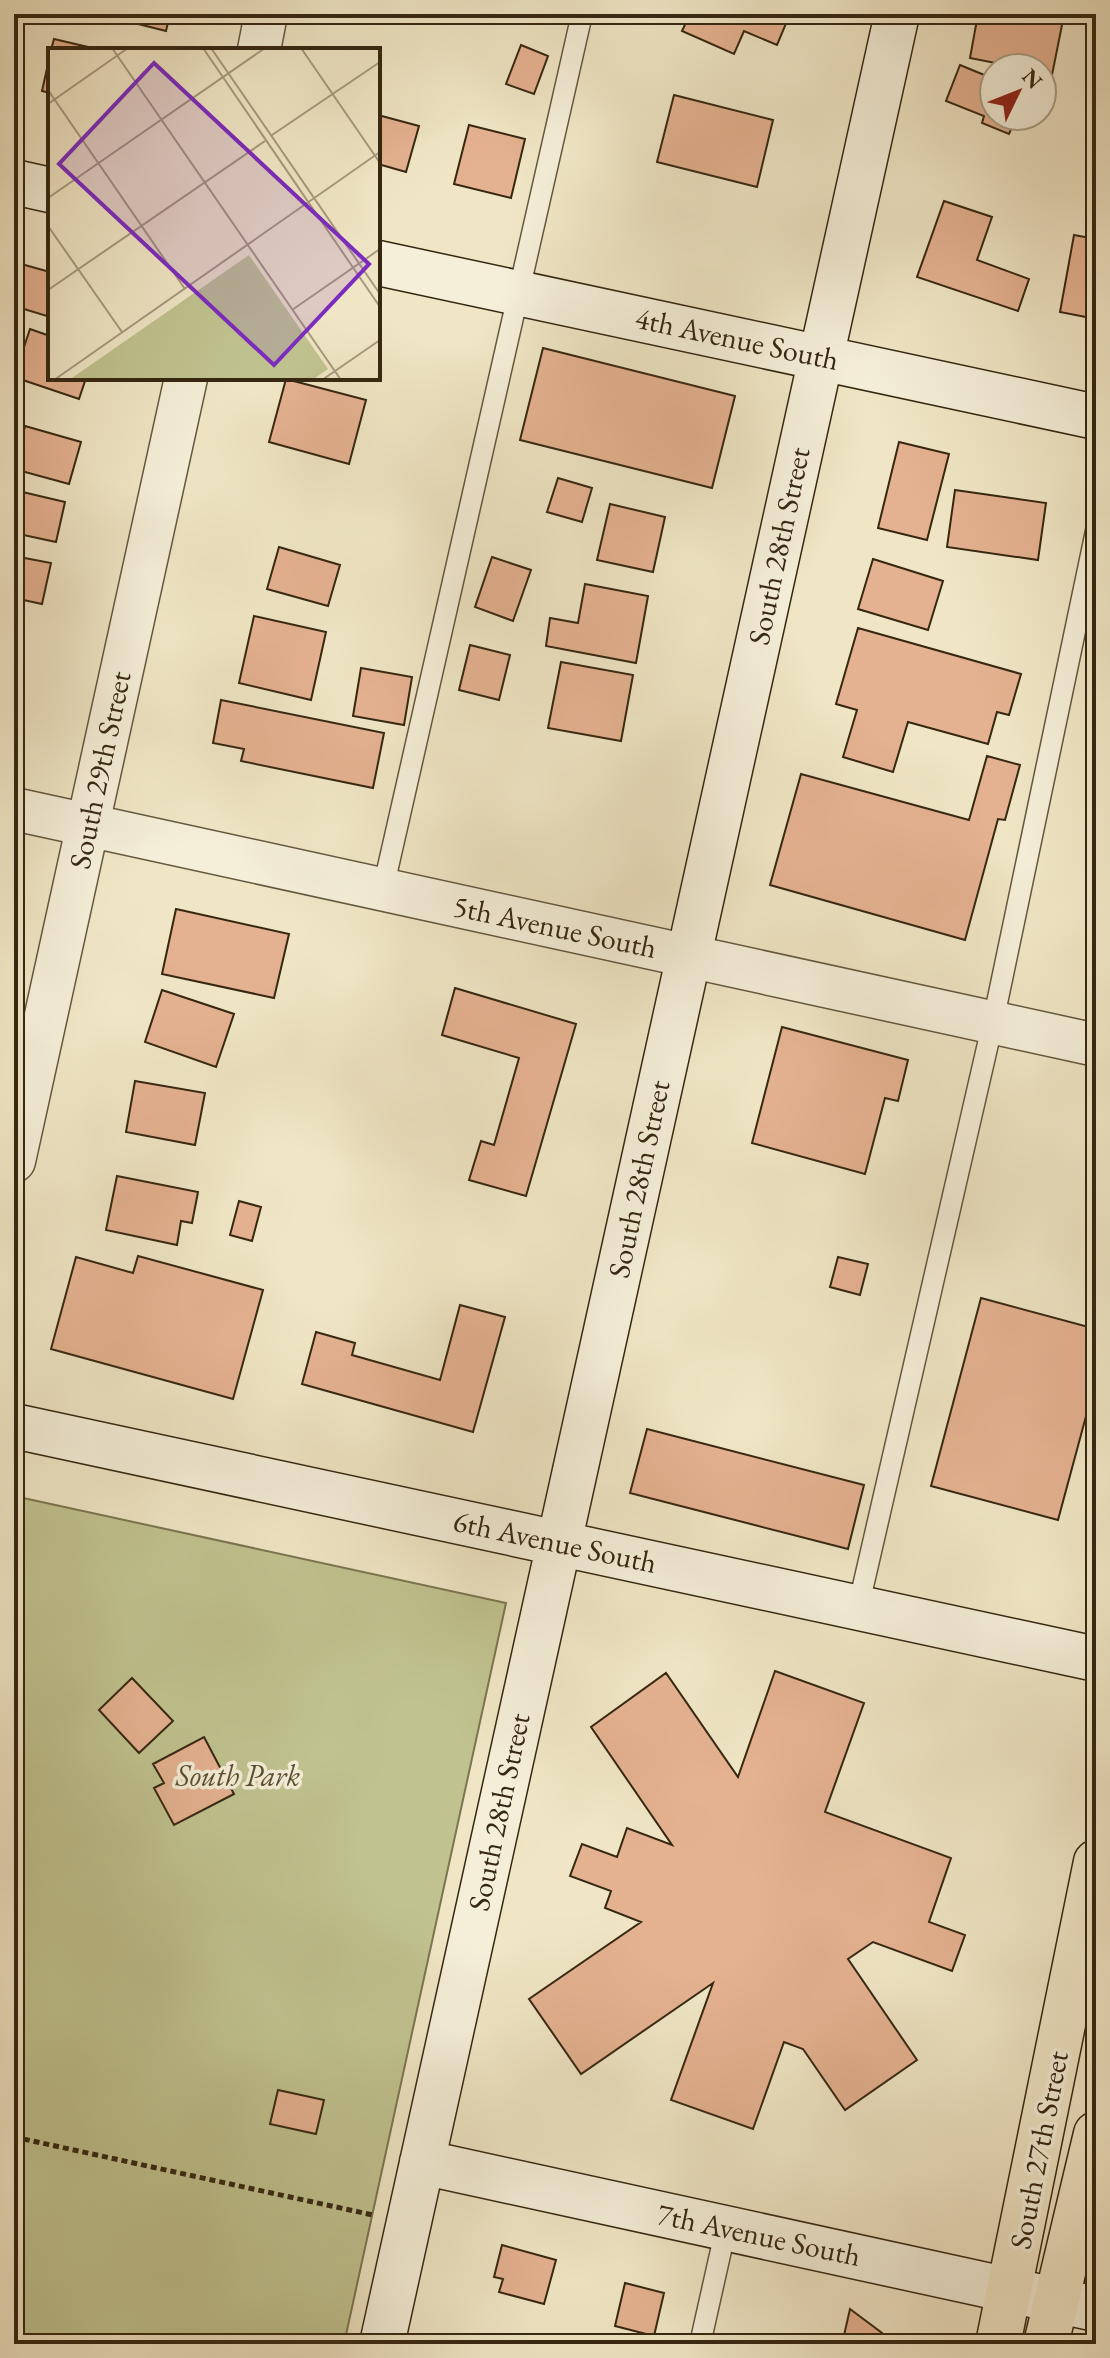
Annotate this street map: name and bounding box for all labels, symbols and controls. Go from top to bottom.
inset map [48,48,380,380]
north arrow [978,52,1058,132]
text: N [1016,62,1049,95]
street label: 4th Avenue South [632,298,842,379]
street label: South 28th Street [739,443,819,648]
street label: South 29th Street [60,667,140,872]
street label: 5th Avenue South [450,886,660,967]
street label: South 28th Street [599,1076,679,1281]
street label: 6th Avenue South [450,1501,660,1582]
street label: South 28th Street [459,1709,539,1914]
park label: South Park [175,1756,300,1795]
street label: South 27th Street [1000,2047,1077,2252]
street label: 7th Avenue South [654,2194,864,2275]

